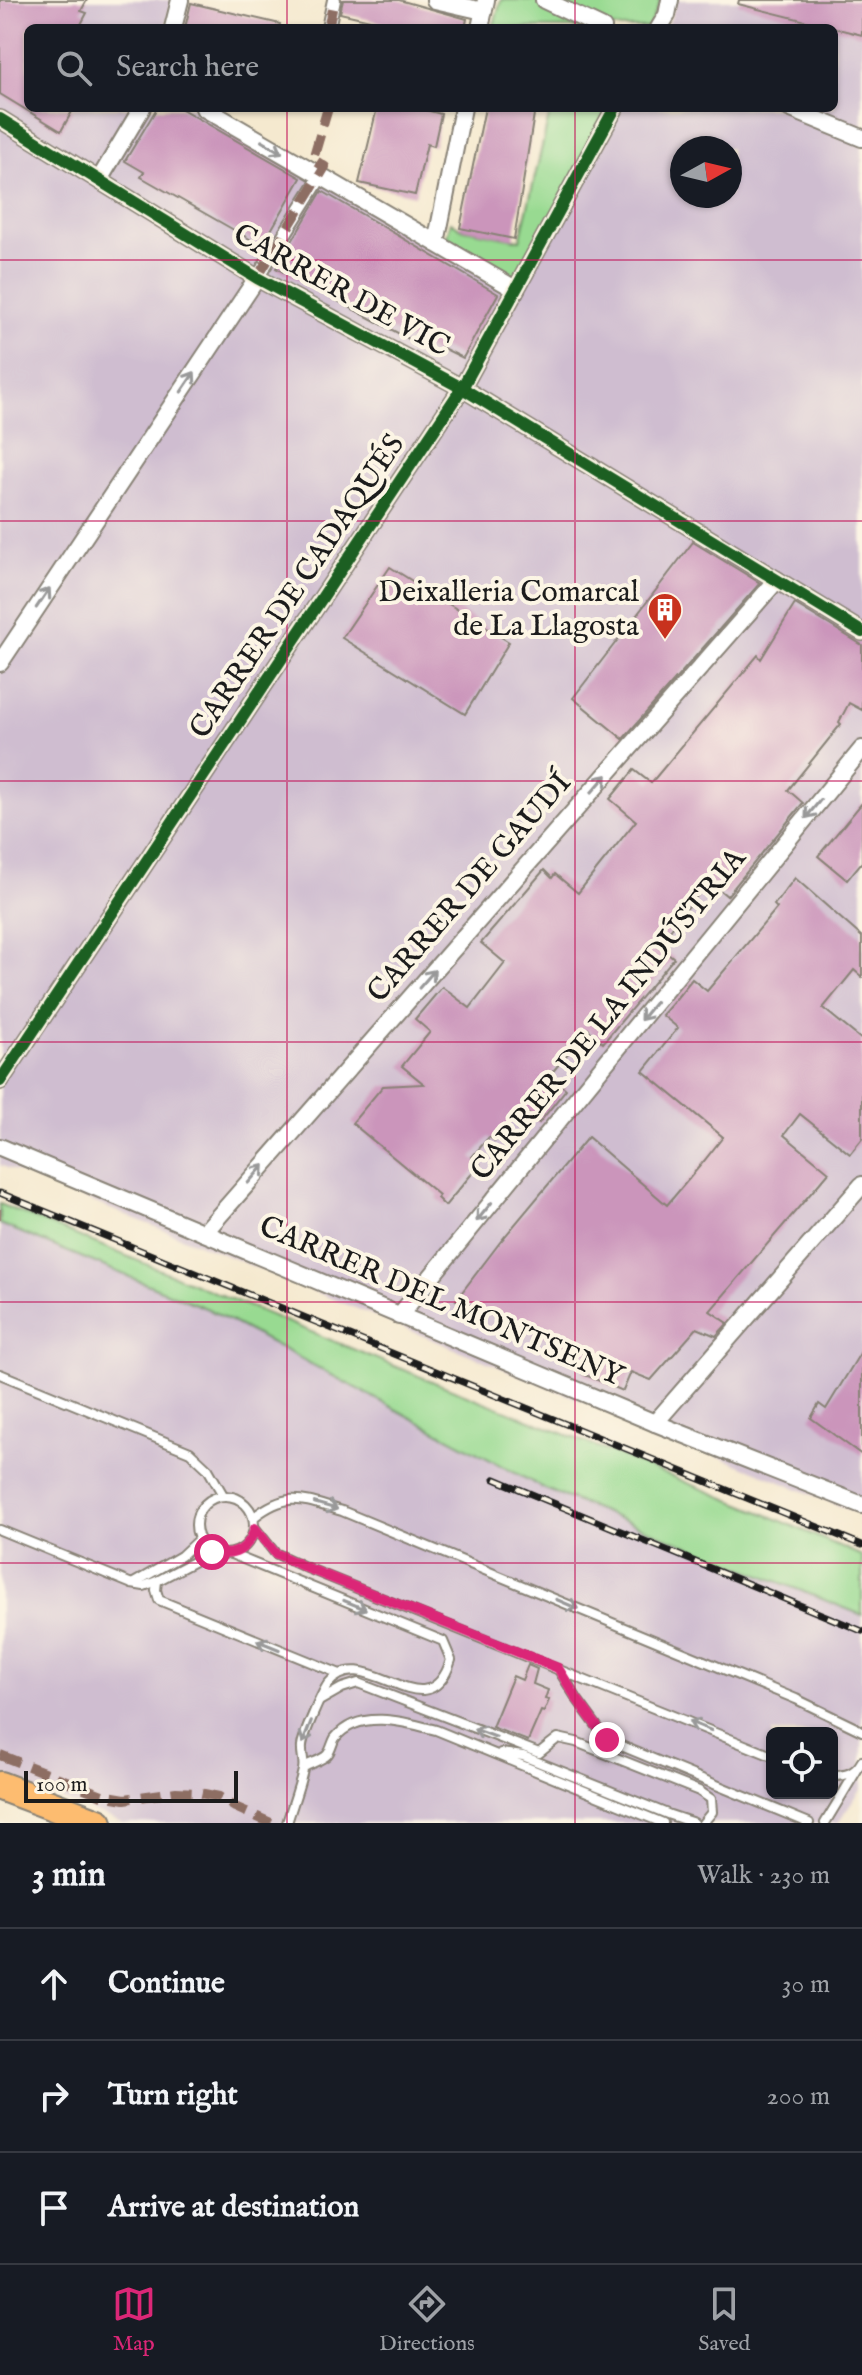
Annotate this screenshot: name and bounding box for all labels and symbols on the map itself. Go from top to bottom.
north arrow [670,136,742,208]
one-way arrow [260,139,283,155]
street label: CARRER DE VIC [226,216,456,366]
one-way arrow [180,371,196,394]
street label: CARRER DE CADAQUÉS [181,427,414,746]
place label: Deixalleria Comarcal de La Llagosta [378,574,640,646]
one-way arrow [35,588,52,610]
building icon: Deixalleria Comarcal de La Llagosta [646,591,684,641]
street label: CARRER DE GAUDÍ [360,764,581,1011]
one-way arrow [590,774,608,794]
one-way arrow [804,798,822,819]
street label: CARRER DE LA INDÚSTRIA [462,840,755,1189]
one-way arrow [418,970,436,990]
one-way arrow [639,1000,657,1020]
one-way arrow [246,1165,264,1185]
one-way arrow [475,1201,493,1222]
street label: CARRER DEL MONTSENY [253,1208,630,1397]
one-way arrow [312,1500,338,1515]
route start [194,1534,230,1570]
one-way arrow [554,1598,579,1613]
one-way arrow [342,1599,367,1613]
one-way arrow [256,1636,281,1651]
one-way arrow [688,1718,713,1732]
one-way arrow [299,1719,313,1744]
route end [589,1722,625,1758]
one-way arrow [473,1725,498,1739]
scale bar [24,1767,238,1803]

